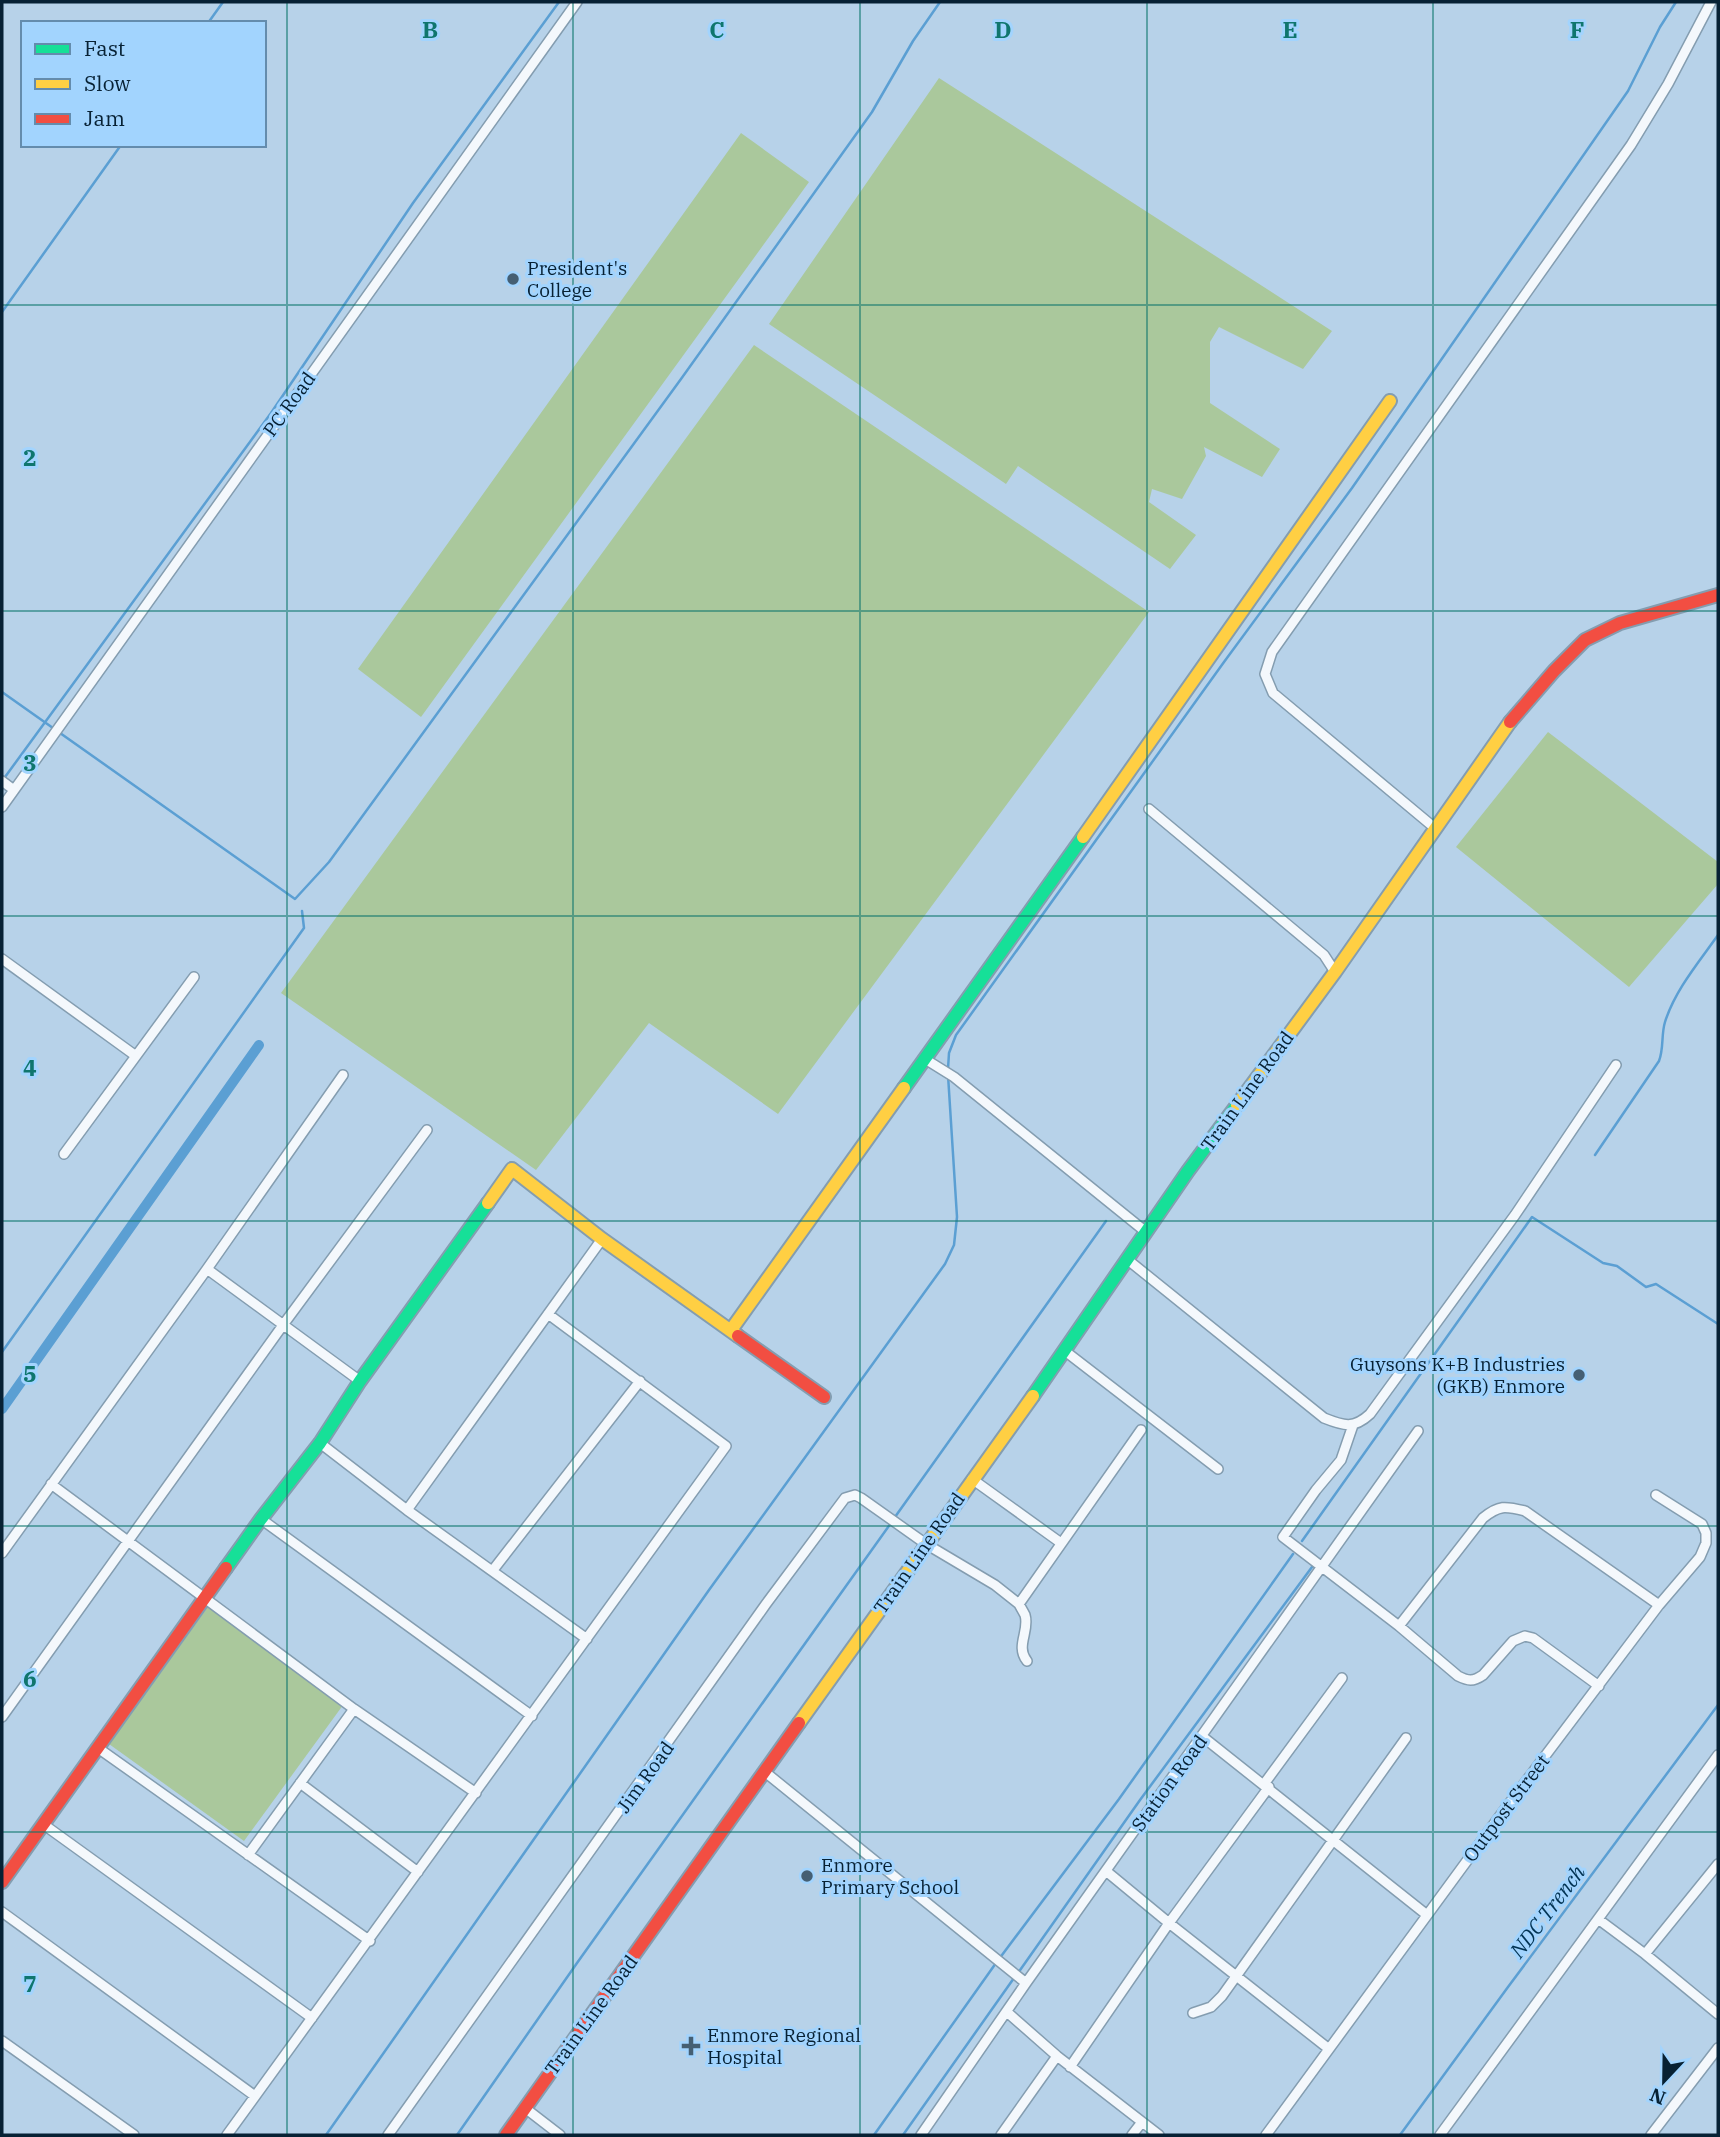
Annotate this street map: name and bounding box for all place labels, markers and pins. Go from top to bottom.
place label: President's College [527,256,627,302]
marker: President's College [505,271,521,287]
place label: Guysons K+B Industries (GKB) Enmore [1350,1352,1565,1398]
marker: Guysons K+B Industries (GKB) Enmore [1571,1367,1587,1383]
place label: Enmore Primary School [821,1853,960,1899]
marker: Enmore Primary School [799,1868,815,1884]
place label: Enmore Regional Hospital [707,2023,861,2069]
marker: Enmore Regional Hospital [681,2036,701,2056]

